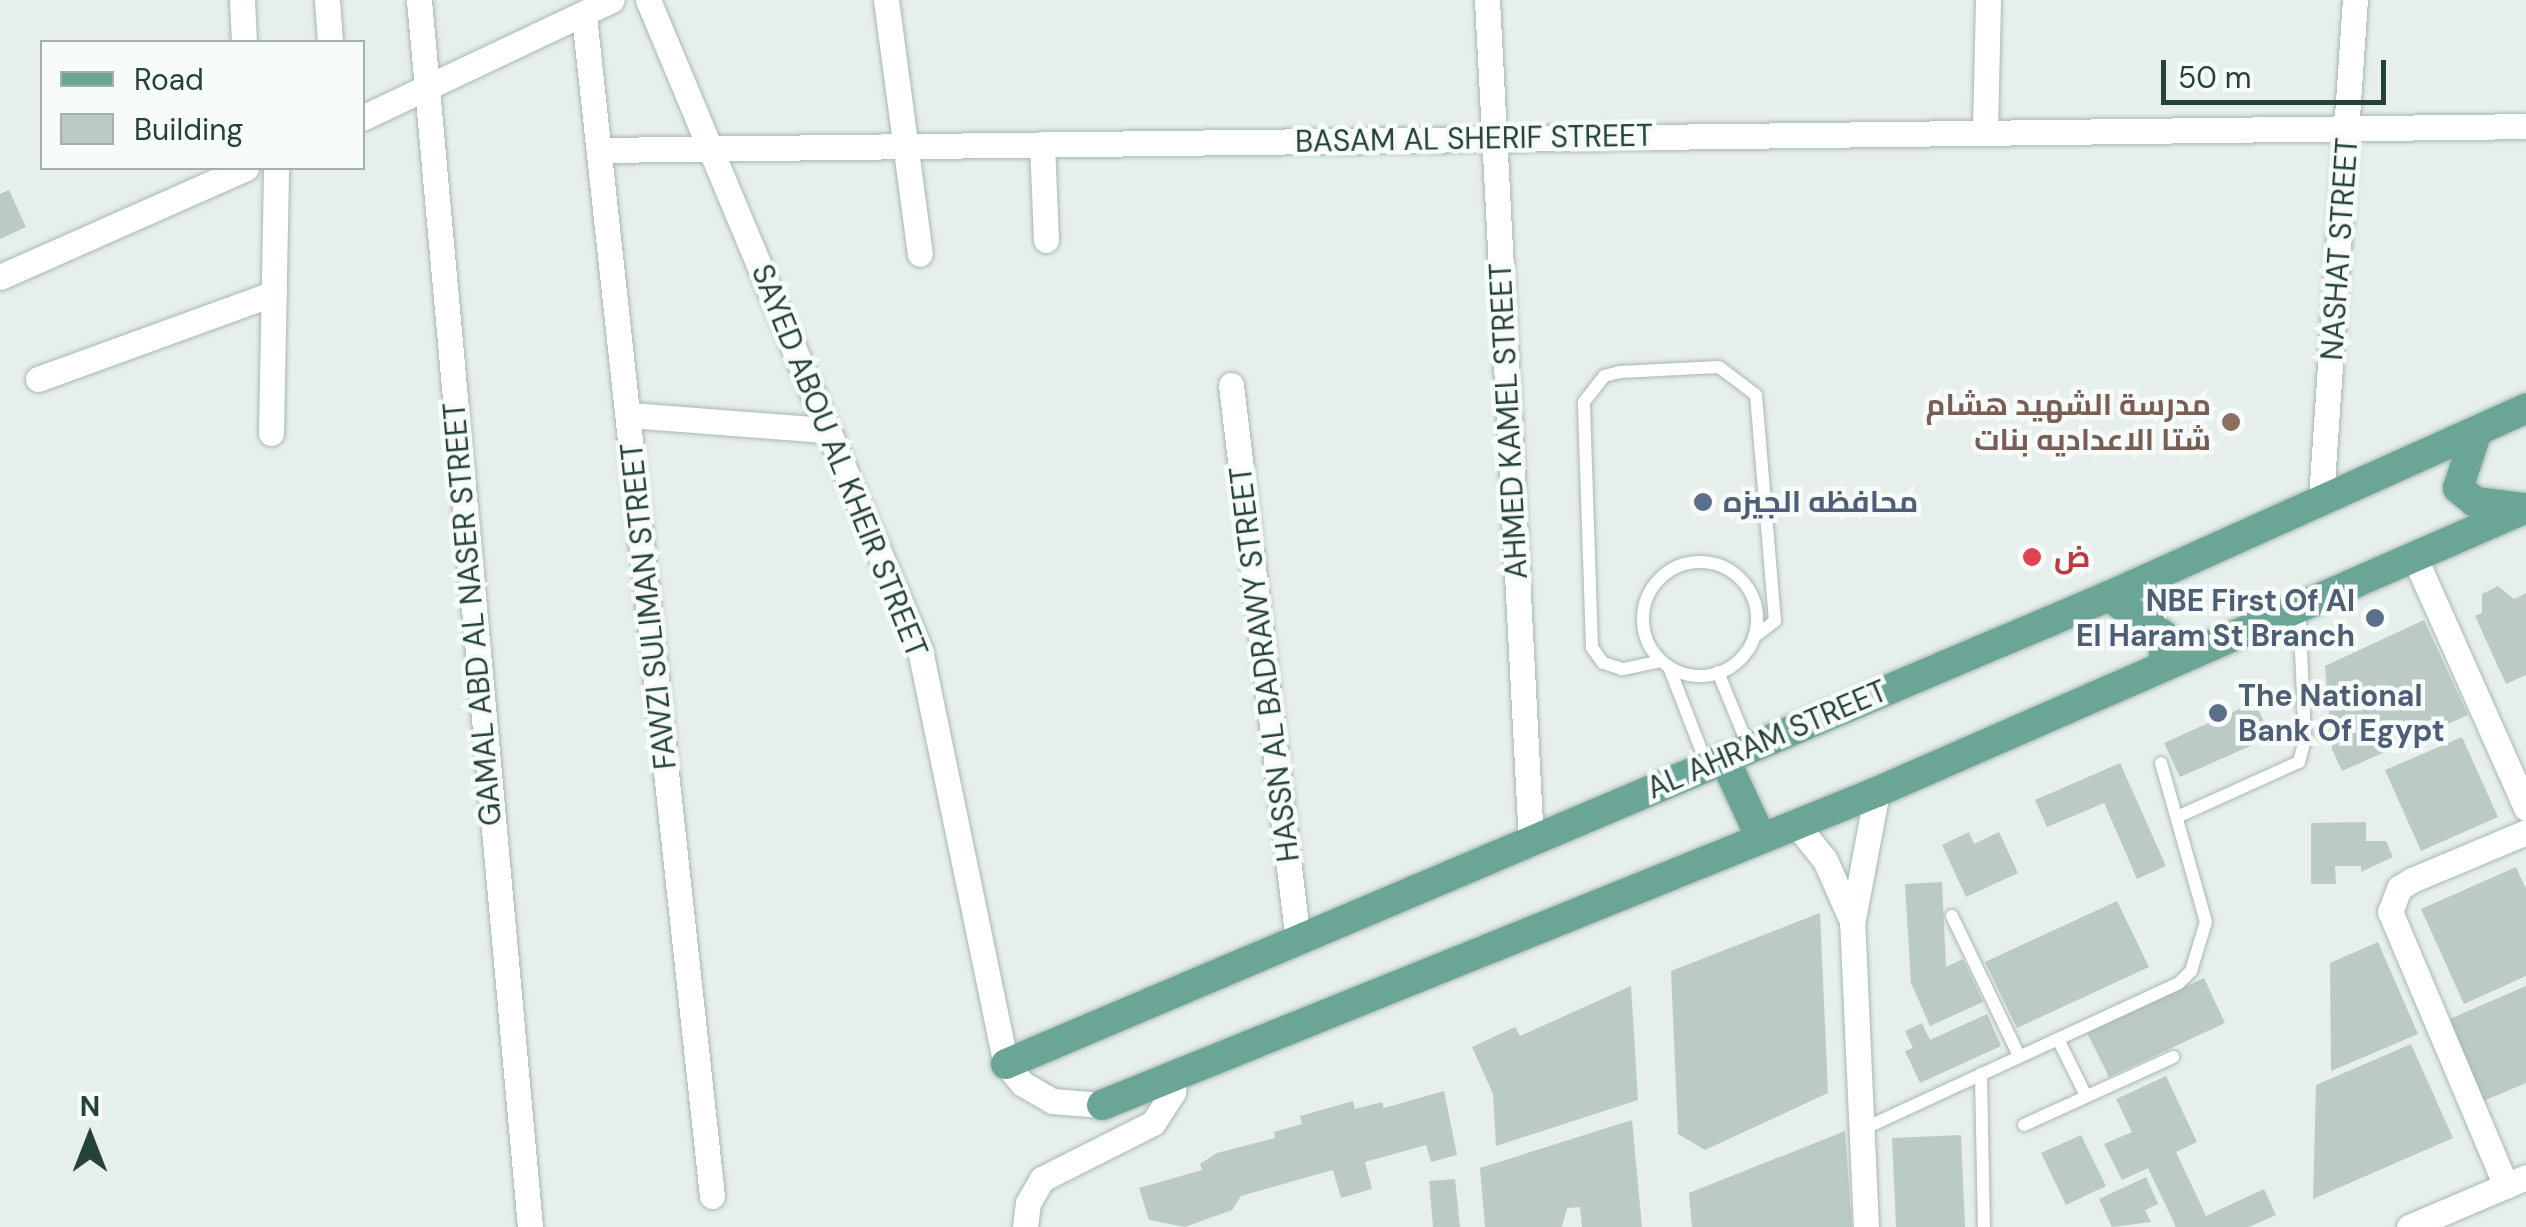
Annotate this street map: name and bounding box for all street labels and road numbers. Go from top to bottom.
street label: BASAM AL SHERIF STREET [1295,118,1653,160]
street label: NASHAT STREET [2314,136,2366,362]
street label: SAYED ABOU AL KHEIR STREET [744,259,934,663]
street label: AHMED KAMEL STREET [1483,262,1535,580]
street label: GAMAL ABD AL NASER STREET [437,401,509,827]
street label: FAWZI SULIMAN STREET [614,441,684,771]
street label: HASSN AL BADRAWY STREET [1223,464,1307,864]
street label: AL AHRAM STREET [1642,673,1892,807]

